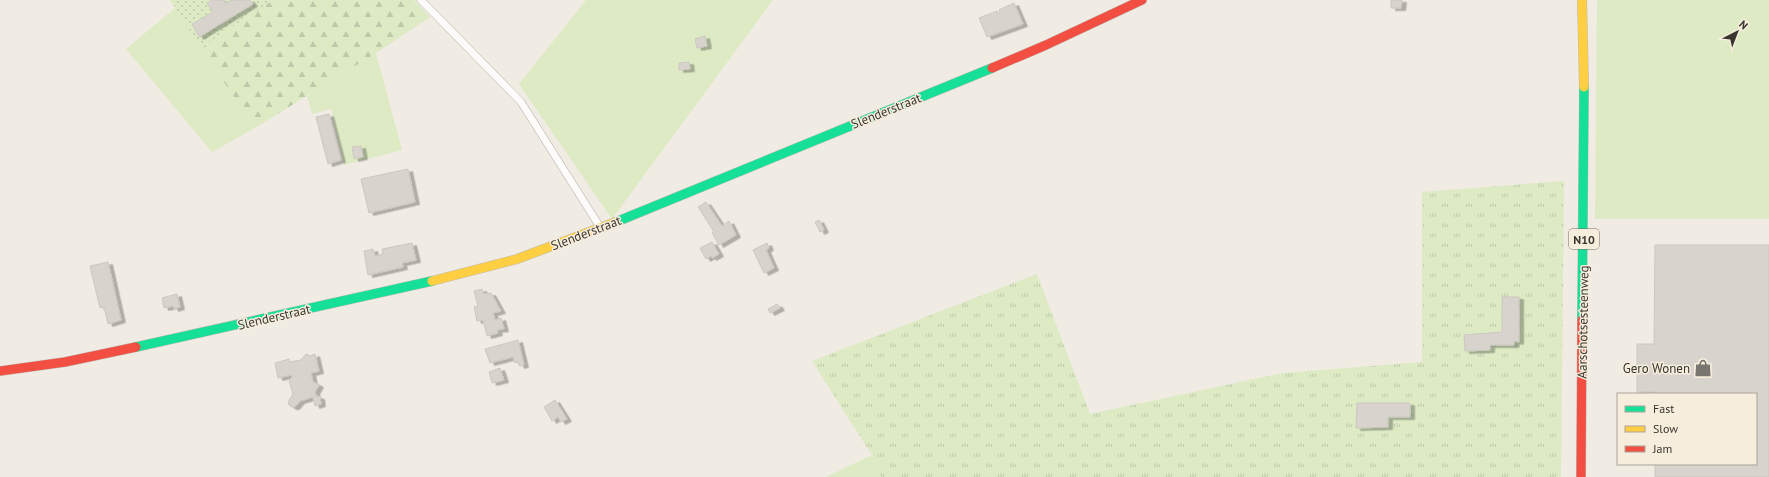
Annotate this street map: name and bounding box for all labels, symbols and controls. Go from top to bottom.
north arrow [1717,12,1757,52]
text: N [1736,17,1751,32]
street label: Slenderstraat [848,89,924,133]
street label: Slenderstraat [548,212,624,254]
road number: N10 [1569,229,1599,249]
street label: Aarschotsesteenweg [1574,265,1592,379]
street label: Slenderstraat [236,300,313,334]
shop icon: Gero Wonen [1693,358,1713,378]
place label: Gero Wonen [1623,360,1690,377]
legend [1617,393,1757,465]
text: Fast [1653,401,1674,416]
text: Slow [1653,421,1678,436]
text: Jam [1652,441,1672,456]

